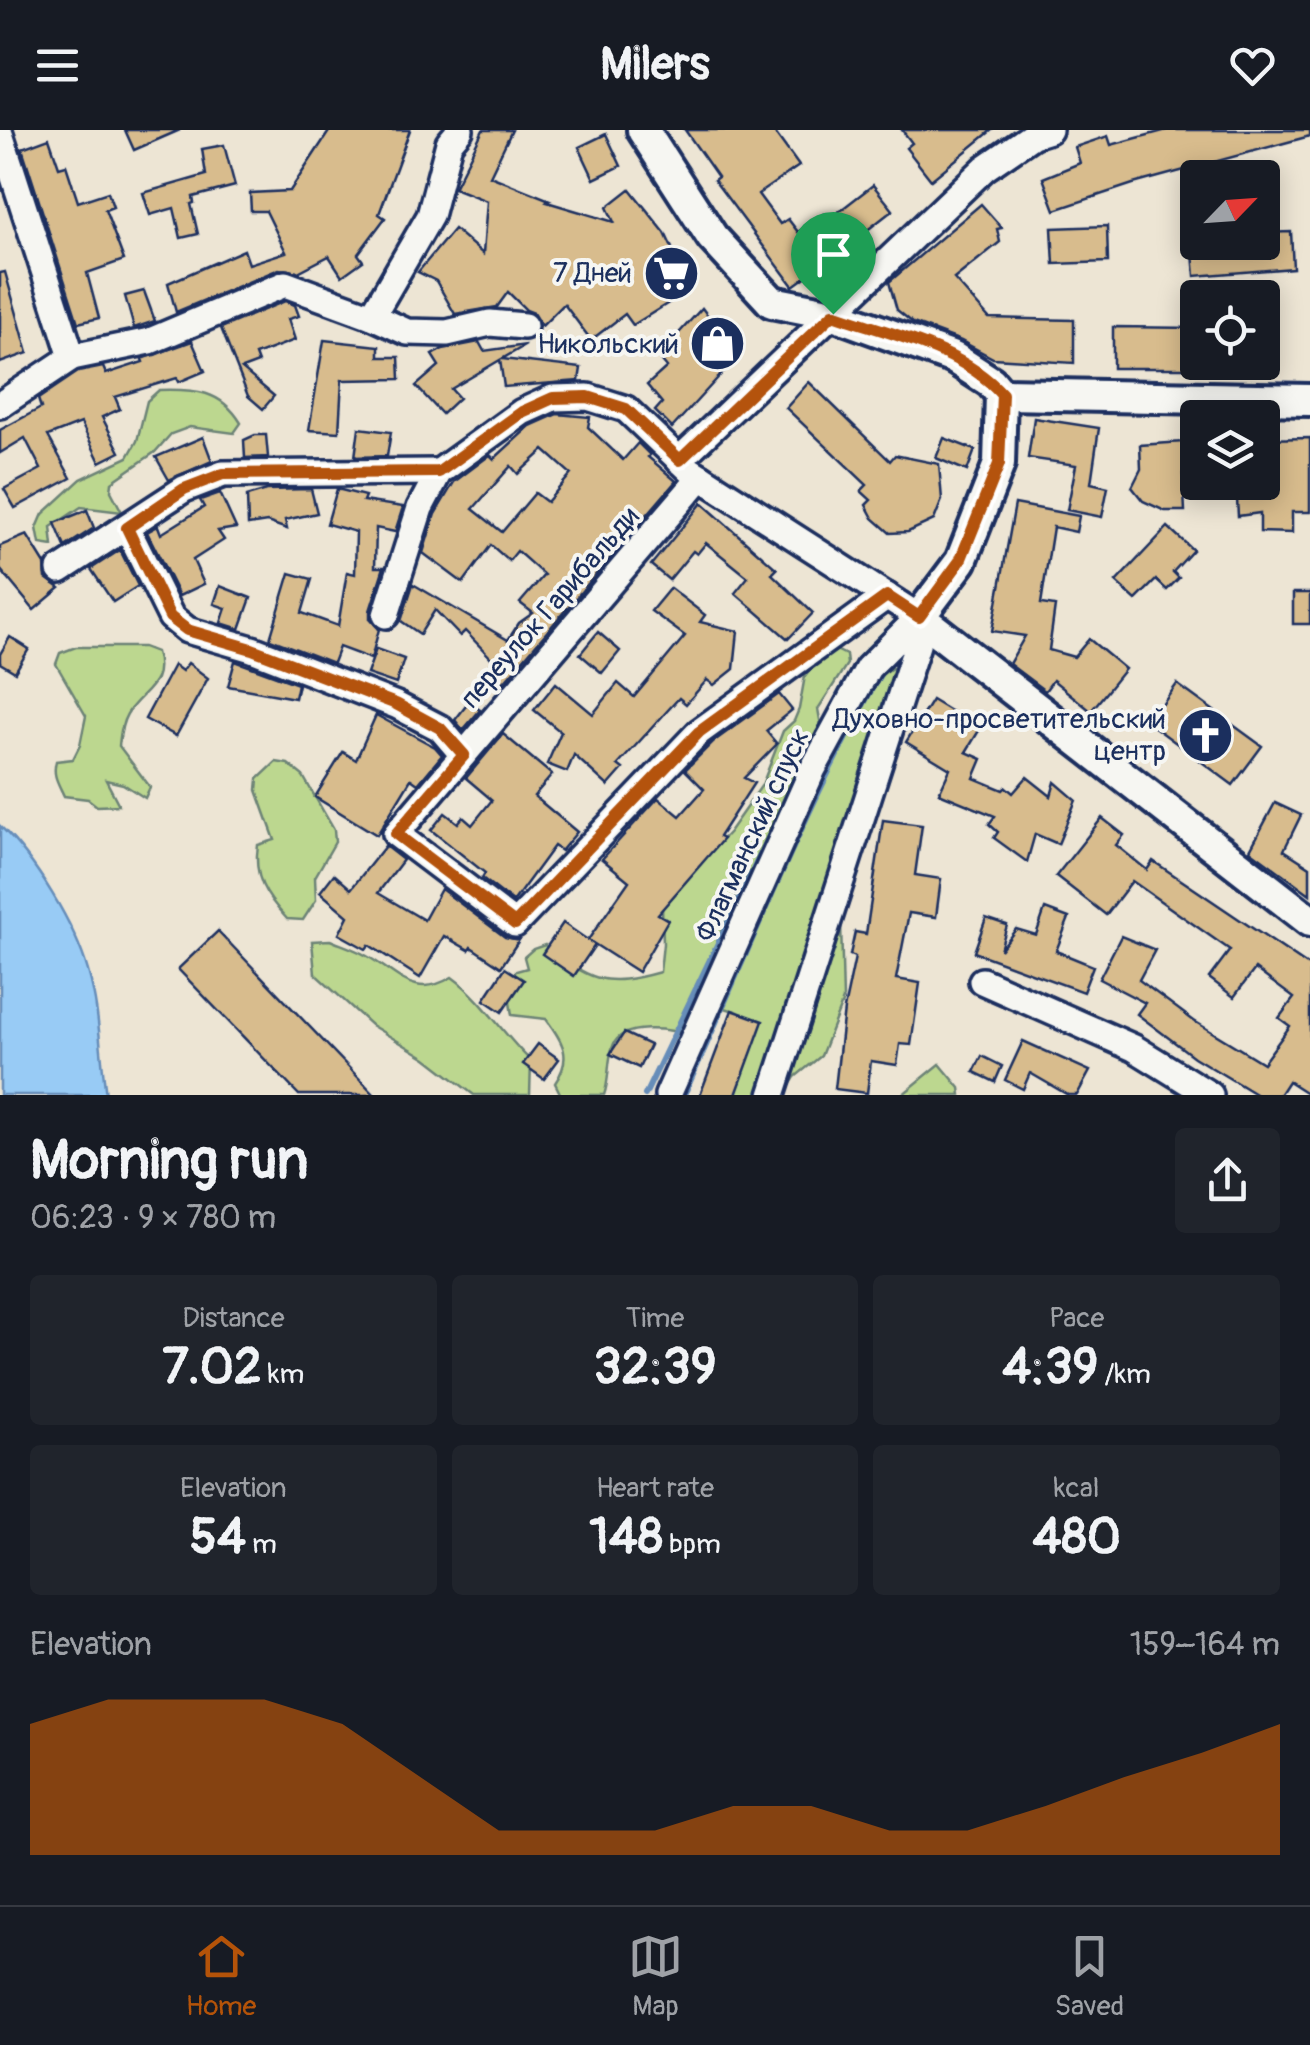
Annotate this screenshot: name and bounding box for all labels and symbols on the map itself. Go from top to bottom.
north arrow [1180,160,1280,260]
pin [791,212,876,315]
supermarket icon: 7 Дней [641,243,701,303]
place label: 7 Дней [553,256,632,291]
shop icon: Никольский [688,314,748,374]
place label: Никольский [537,327,679,362]
street label: переулок Гарибальди [453,500,647,716]
place label: Духовно-просветительский центр [832,702,1166,769]
church icon: Духовно-просветительский центр [1175,705,1235,765]
street label: Флагманский спуск [688,723,818,947]

